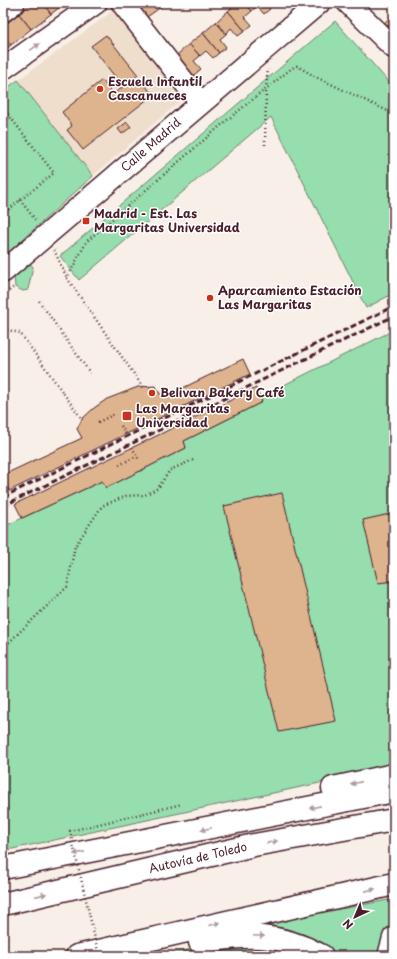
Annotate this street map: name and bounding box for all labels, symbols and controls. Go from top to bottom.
one-way arrow [29,43,40,51]
place label: Escuela Infantil Cascanueces [108,72,203,104]
marker: Escuela Infantil Cascanueces [95,84,105,94]
street label: Calle Madrid [116,113,185,176]
place label: Madrid - Est. Las Margaritas Universidad [94,204,240,236]
marker: Madrid - Est. Las Margaritas Universidad [81,216,91,226]
place label: Aparcamiento Estación Las Margaritas [218,281,362,313]
marker: Aparcamiento Estación Las Margaritas [205,293,215,303]
place label: Belivan Bakery Café [160,383,285,401]
marker: Belivan Bakery Café [147,388,157,398]
place label: Las Margaritas Universidad [136,399,230,431]
marker: Las Margaritas Universidad [121,410,133,422]
one-way arrow [350,781,362,787]
one-way arrow [308,804,321,810]
one-way arrow [200,826,212,832]
street label: Autovía de Toledo [147,837,249,877]
one-way arrow [266,839,278,845]
one-way arrow [72,851,85,857]
one-way arrow [363,886,376,892]
one-way arrow [35,892,47,898]
north arrow [335,897,375,937]
text: N [338,915,357,934]
one-way arrow [209,921,222,927]
one-way arrow [253,933,266,939]

